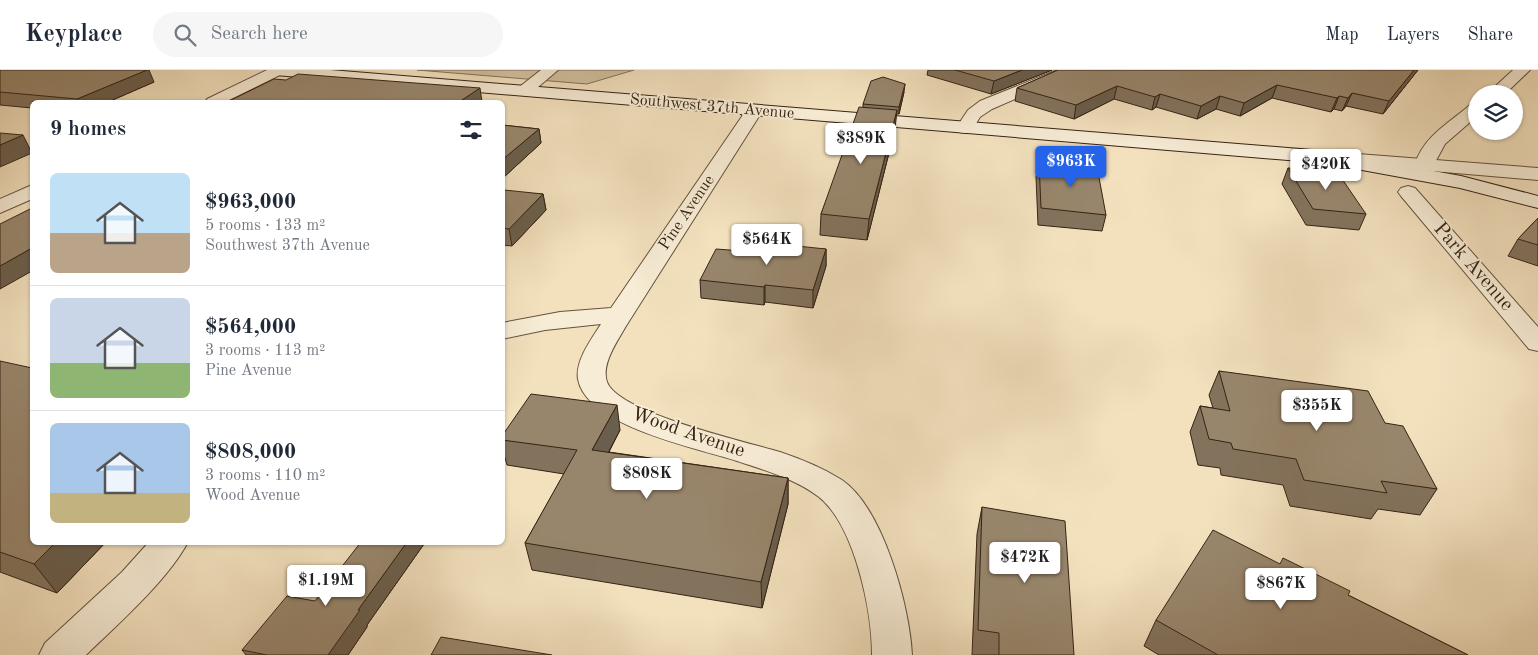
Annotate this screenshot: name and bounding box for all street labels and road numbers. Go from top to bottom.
street label: Southwest 37th Avenue [629,92,795,122]
street label: Pine Avenue [656,173,718,253]
street label: Park Avenue [1429,219,1517,315]
street label: Wood Avenue [629,404,747,462]

